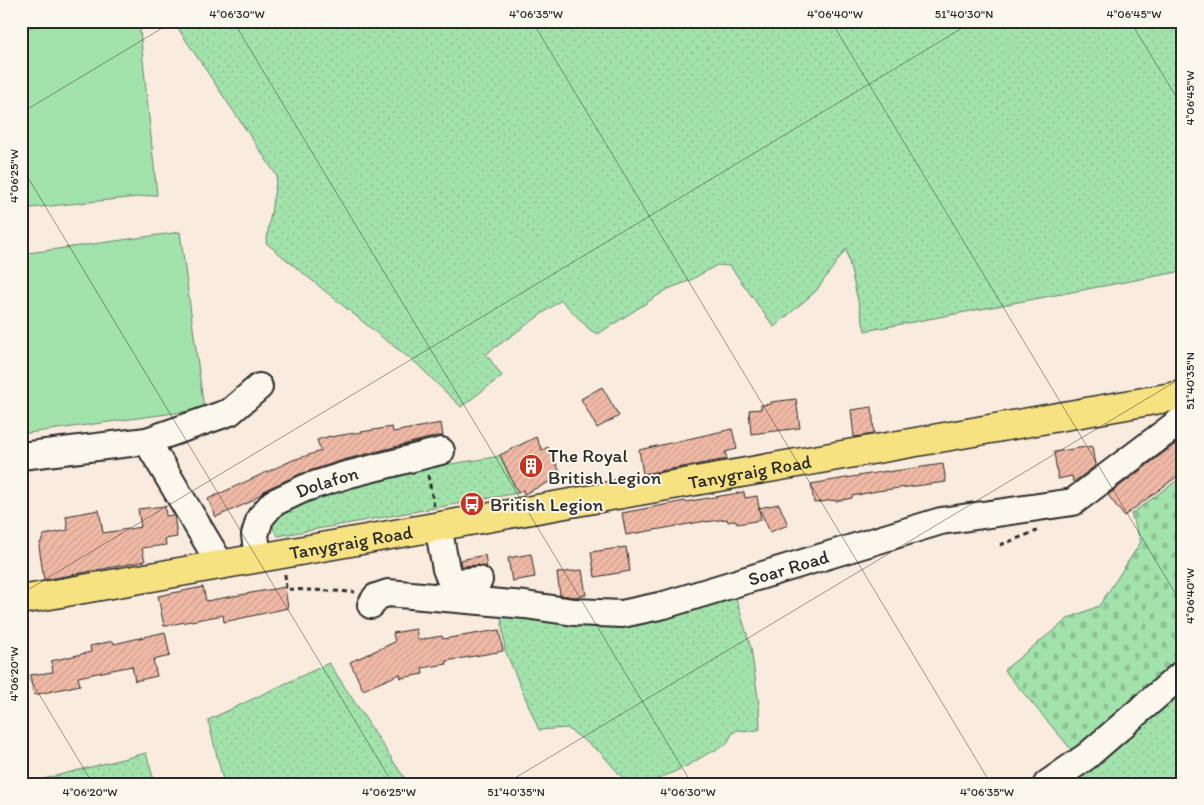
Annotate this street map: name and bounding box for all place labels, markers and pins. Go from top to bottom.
place label: The Royal British Legion [548,444,662,489]
building icon: The Royal British Legion [518,453,544,479]
bus stop icon: British Legion [459,491,485,517]
place label: British Legion [490,493,604,516]

